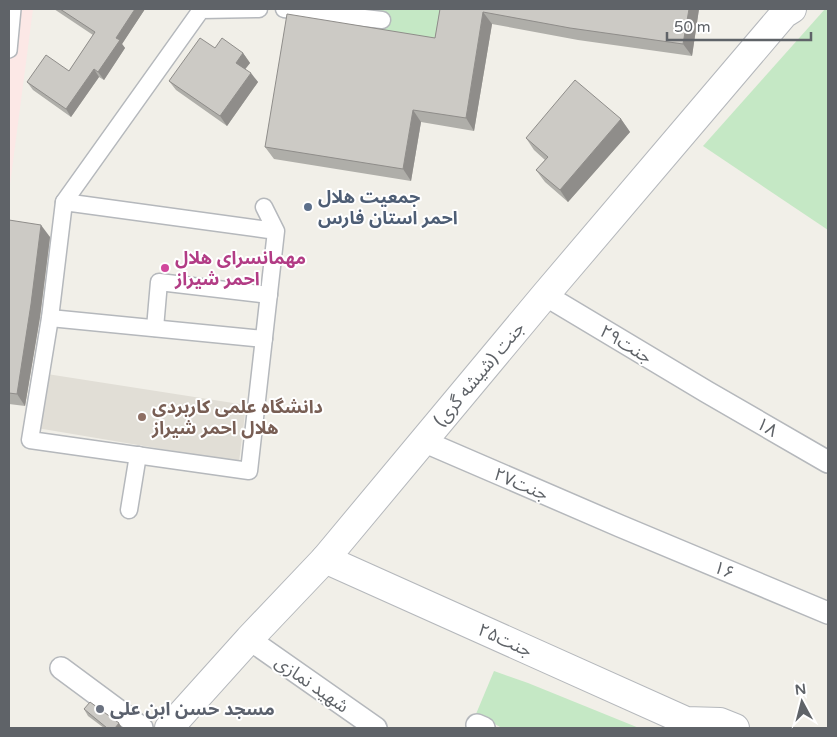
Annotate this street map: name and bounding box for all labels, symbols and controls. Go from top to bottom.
scale bar [667,10,811,42]
text: 50 m [674,18,711,36]
place label: جمعیت هلال احمر استان فارس [318,186,458,229]
marker: جمعیت هلال احمر استان فارس [302,201,314,213]
place label: مهمانسرای هلال احمر شیراز [174,247,306,290]
marker: مهمانسرای هلال احمر شیراز [159,262,171,274]
street label: جنت (شیشه گری) [429,317,529,431]
street label: جنت۲۹ [596,320,656,368]
place label: دانشگاه علمی کاربردی هلال احمر شیراز [151,396,323,439]
marker: دانشگاه علمی کاربردی هلال احمر شیراز [136,411,148,423]
street label: ۱۸ [753,412,781,442]
street label: جنت۲۷ [490,463,552,505]
street label: ۱۶ [710,556,738,584]
street label: جنت۲۵ [474,618,536,662]
street label: شهید نمازی [271,651,353,717]
north arrow [777,677,827,727]
text: N [794,680,807,699]
place label: مسجد حسن ابن علی [110,698,275,720]
marker: مسجد حسن ابن علی [94,703,106,715]

